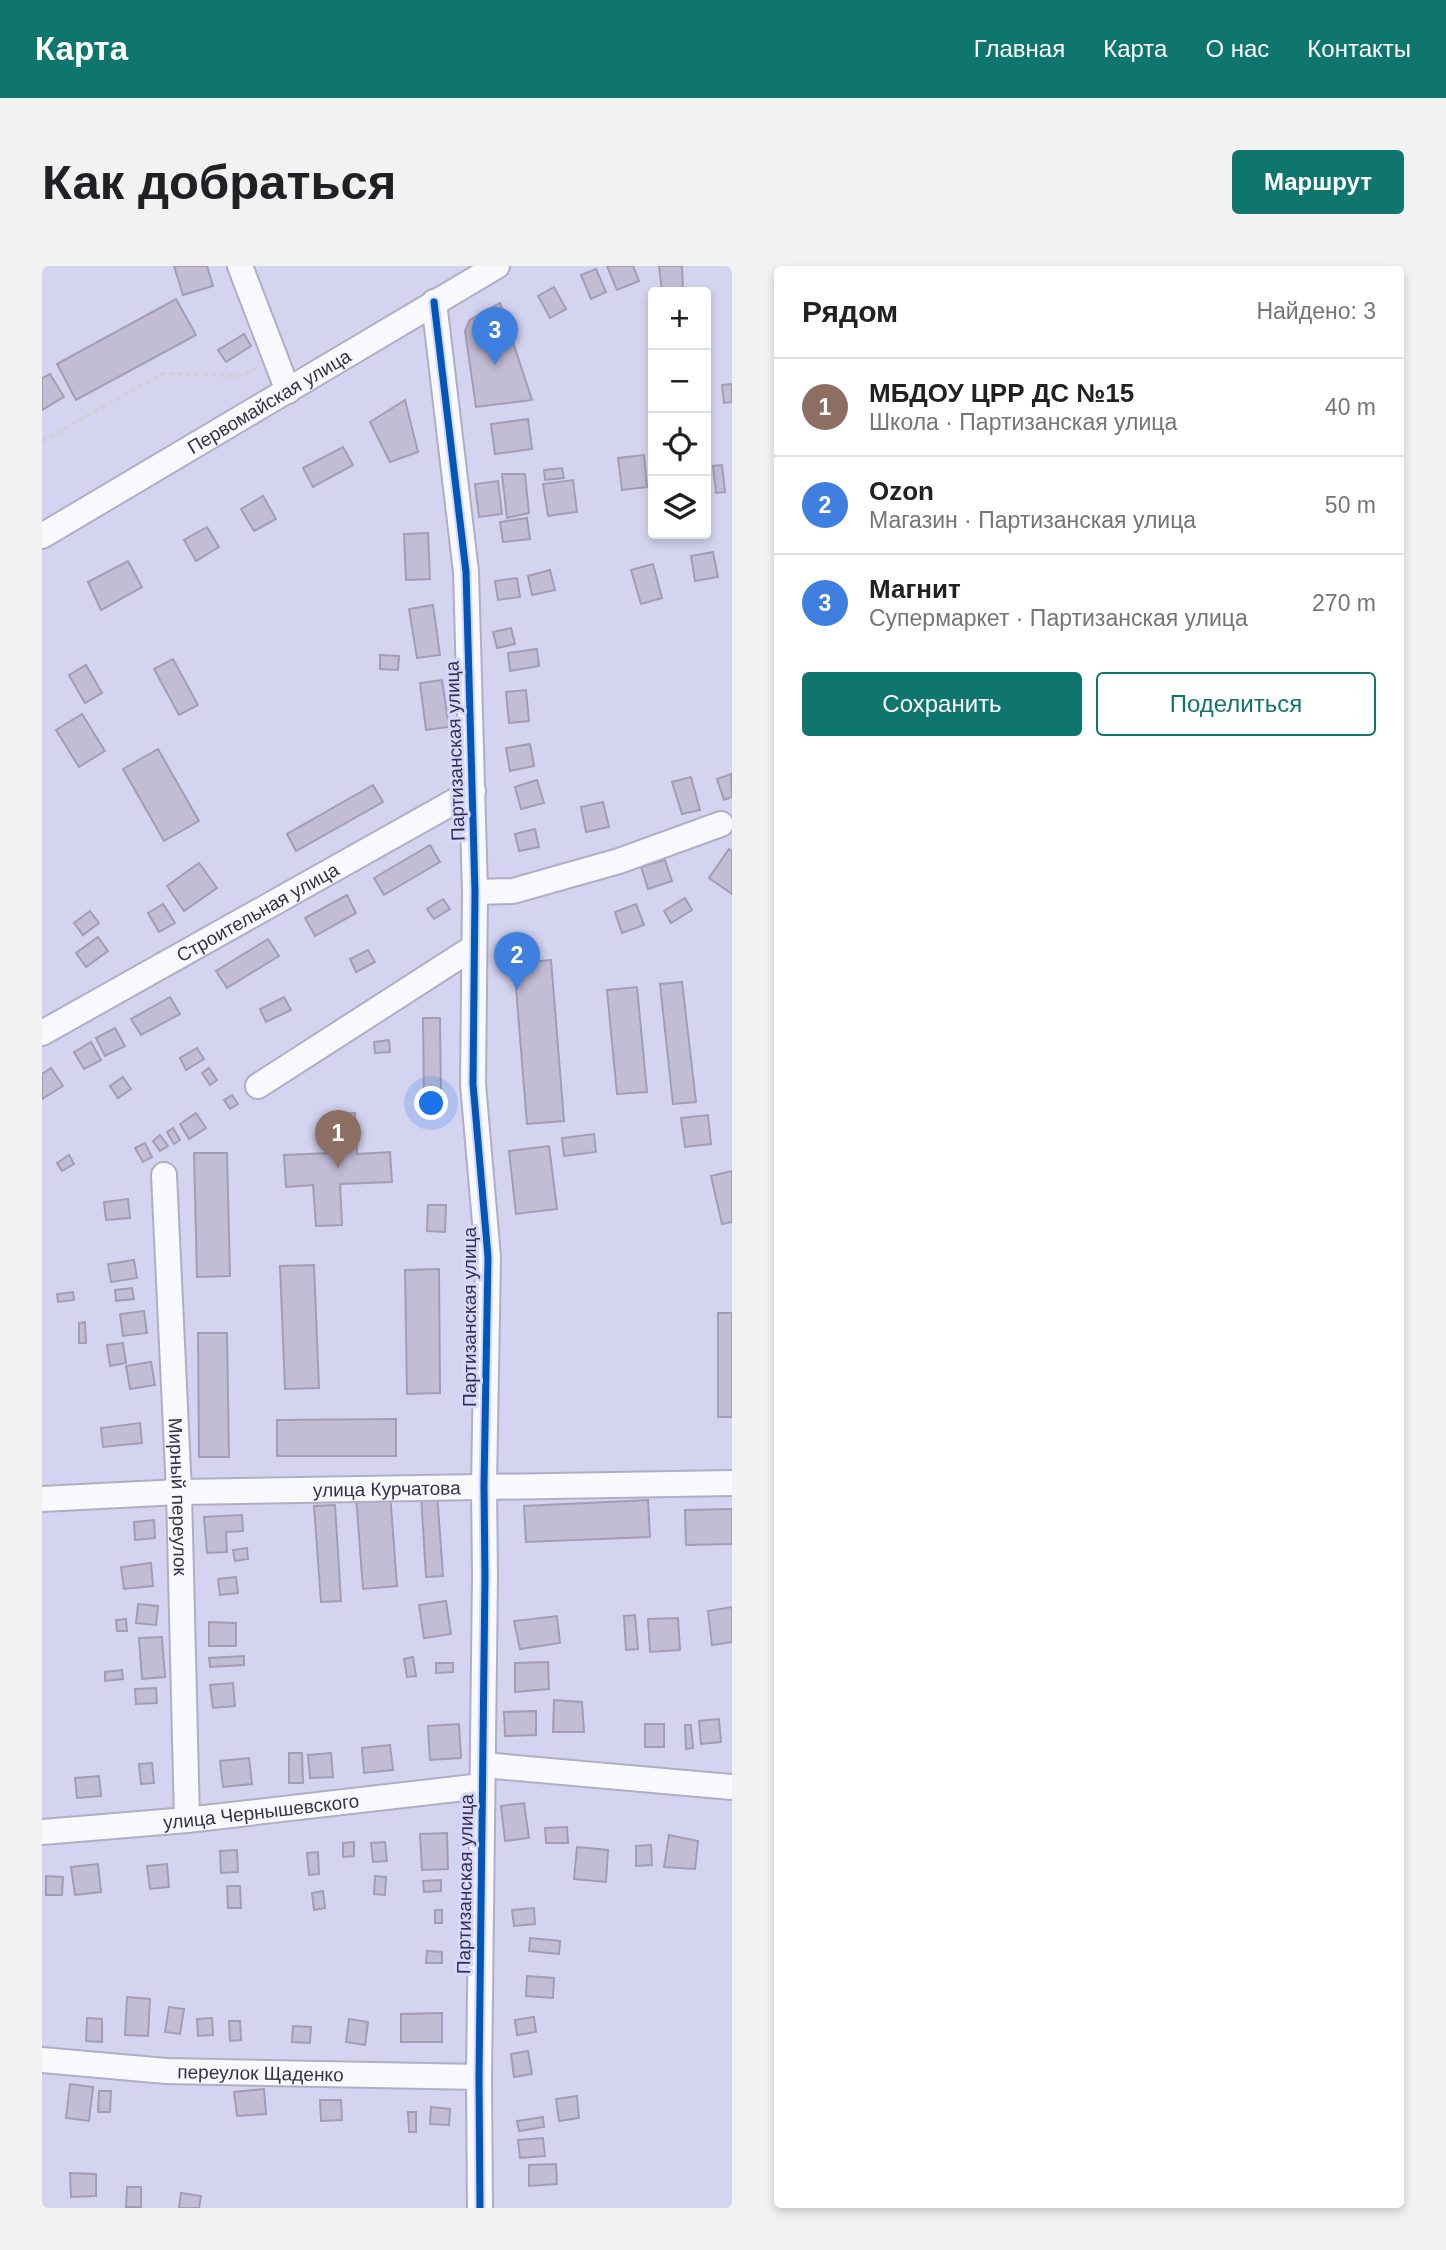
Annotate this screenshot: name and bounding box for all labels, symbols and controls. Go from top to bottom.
text: Карта [35,30,128,67]
text: Главная [974,35,1065,62]
text: Карта [1103,35,1167,62]
text: О нас [1205,35,1269,62]
text: Контакты [1307,35,1411,62]
button: Маршрут [1232,150,1404,214]
text: Как добраться [42,155,396,209]
map controls [648,287,711,539]
button: + [648,287,711,350]
text: Рядом [802,295,898,328]
text: Найдено: 3 [1256,298,1376,324]
pin: 3 [472,307,518,365]
street label: Первомайская улица [184,345,355,458]
button: − [648,350,711,413]
text: МБДОУ ЦРР ДС №15 [869,378,1134,408]
text: 1 [819,394,831,420]
text: 40 m [1325,394,1376,420]
text: Школа · Партизанская улица [869,409,1177,435]
button: locate [648,413,711,476]
button: layers [648,476,711,539]
text: Ozon [869,476,934,506]
text: 2 [819,492,831,518]
text: 50 m [1325,492,1376,518]
text: Магазин · Партизанская улица [869,507,1196,533]
text: Магнит [869,574,961,604]
text: 3 [819,590,831,616]
text: 270 m [1312,590,1376,616]
text: Супермаркет · Партизанская улица [869,605,1248,631]
street label: Партизанская улица [441,660,469,841]
button: Сохранить [802,672,1082,736]
button: Поделиться [1096,672,1376,736]
street label: Строительная улица [173,858,342,966]
pin: 2 [494,932,540,990]
your location [414,1086,448,1120]
pin: 1 [315,1110,361,1168]
street label: Партизанская улица [459,1227,480,1407]
street label: Мирный переулок [165,1417,192,1577]
street label: улица Курчатова [313,1477,461,1500]
street label: улица Чернышевского [162,1790,360,1832]
street label: Партизанская улица [453,1793,477,1974]
street label: переулок Щаденко [177,2061,344,2085]

